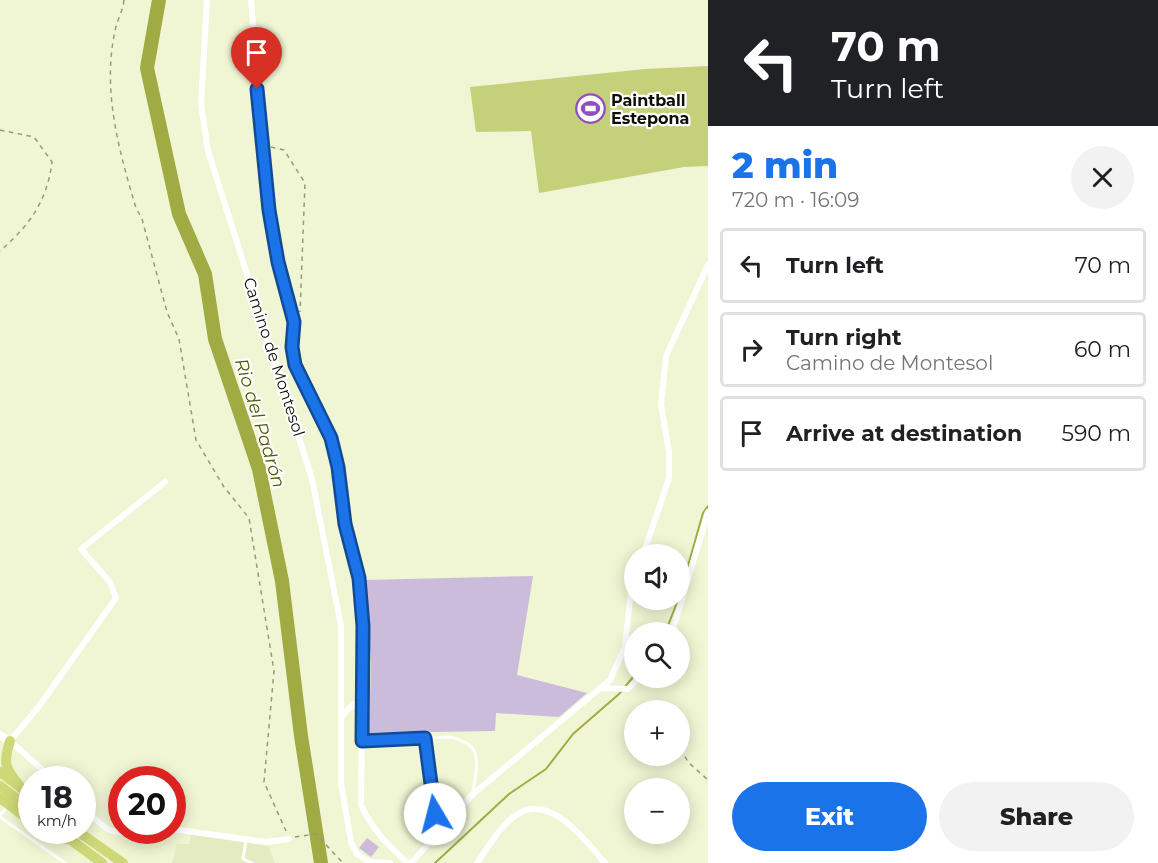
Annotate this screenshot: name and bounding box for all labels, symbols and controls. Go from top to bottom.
text: 70 m [831,20,941,72]
icon: left [732,24,810,102]
pin [231,27,282,89]
icon: arrive [240,36,273,69]
text: Turn left [831,72,944,105]
place label: Paintball Estepona [611,91,689,128]
sports icon: Paintball Estepona [574,93,606,125]
text: 2 min [732,143,838,187]
button: close [1071,146,1134,209]
text: 720 m · 16:09 [732,188,859,212]
icon: left [735,249,768,282]
text: Turn left [786,252,884,279]
text: 70 m [1075,252,1131,279]
street label: Camino de Montesol [239,275,309,439]
text: Turn right [786,324,901,351]
icon: right [735,333,768,366]
text: 60 m [1074,336,1131,363]
text: Camino de Montesol [786,351,993,375]
water label: Rio del Padrón [230,356,290,490]
icon: arrive [735,417,768,450]
text: Arrive at destination [786,420,1022,447]
text: 590 m [1061,420,1131,447]
map controls [624,544,690,844]
button: sound [624,544,690,610]
button: search [624,622,690,688]
button: + [624,700,690,766]
speed limit sign: 20 [108,766,186,844]
button: − [624,778,690,844]
text: 18 [41,779,73,816]
position arrow [403,782,467,846]
button: Exit [732,782,927,851]
button: Share [939,782,1134,851]
text: km/h [37,811,77,830]

